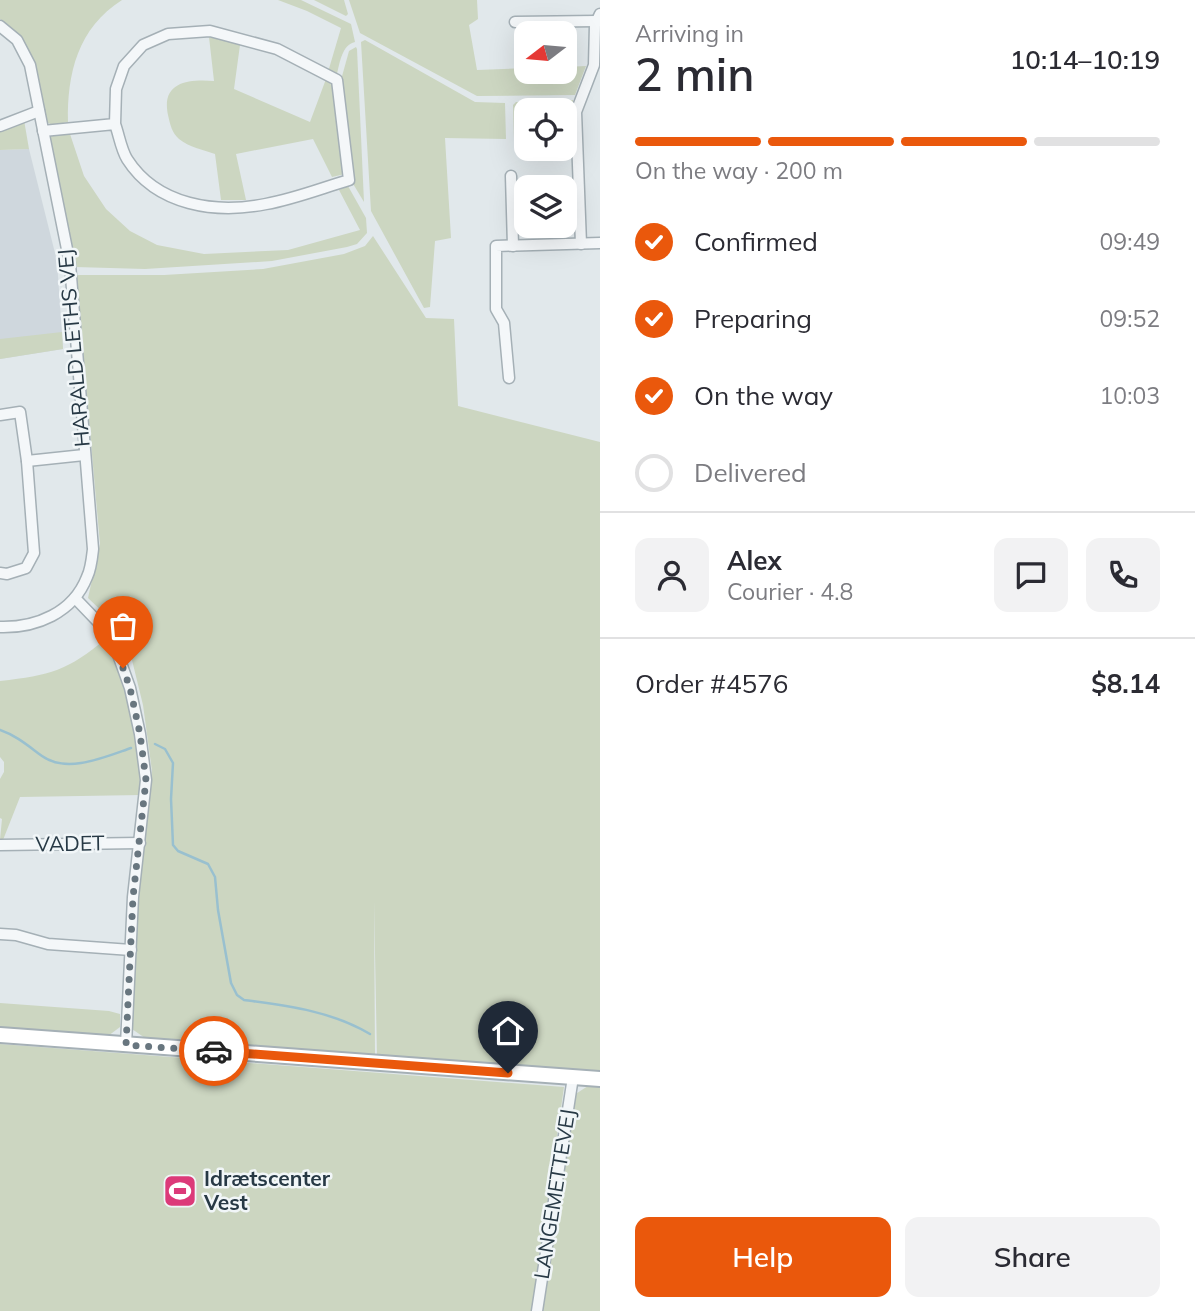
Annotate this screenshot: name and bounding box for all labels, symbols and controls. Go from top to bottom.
text: Arriving in [635,19,744,48]
north arrow [514,21,578,84]
map controls [514,21,577,238]
text: 10:14–10:19 [1010,43,1160,76]
text: 2 min [635,45,754,103]
button: locate [514,98,577,161]
text: On the way · 200 m [635,156,843,185]
button: layers [514,175,577,238]
icon: check [635,223,673,261]
text: Confirmed [694,225,818,258]
text: 09:49 [1100,227,1160,256]
street label: HARALD LETHS VEJ [51,248,95,448]
icon: check [635,300,673,338]
text: Preparing [694,302,812,335]
text: 09:52 [1100,304,1160,333]
icon: check [635,377,673,415]
text: On the way [694,379,833,412]
text: 10:03 [1100,381,1160,410]
text: Delivered [694,456,807,489]
button: person [635,538,709,612]
button: chat [994,538,1068,612]
button: phone [1086,538,1160,612]
text: Alex [727,544,782,577]
text: Courier · 4.8 [727,577,853,606]
pin [93,596,153,668]
icon: bag [104,607,142,645]
text: Order #4576 [635,667,788,700]
text: $8.14 [1091,667,1160,700]
street label: VADET [35,829,105,857]
pin [478,1001,538,1073]
icon: home [489,1012,527,1050]
courier [179,1016,249,1086]
icon: car [195,1032,233,1070]
street label: LANGEMETTEVEJ [528,1107,580,1281]
place label: Idrætscenter Vest [203,1165,331,1215]
sports icon: Idrætscenter Vest [161,1172,199,1210]
button: Help [635,1217,891,1297]
button: Share [905,1217,1160,1297]

